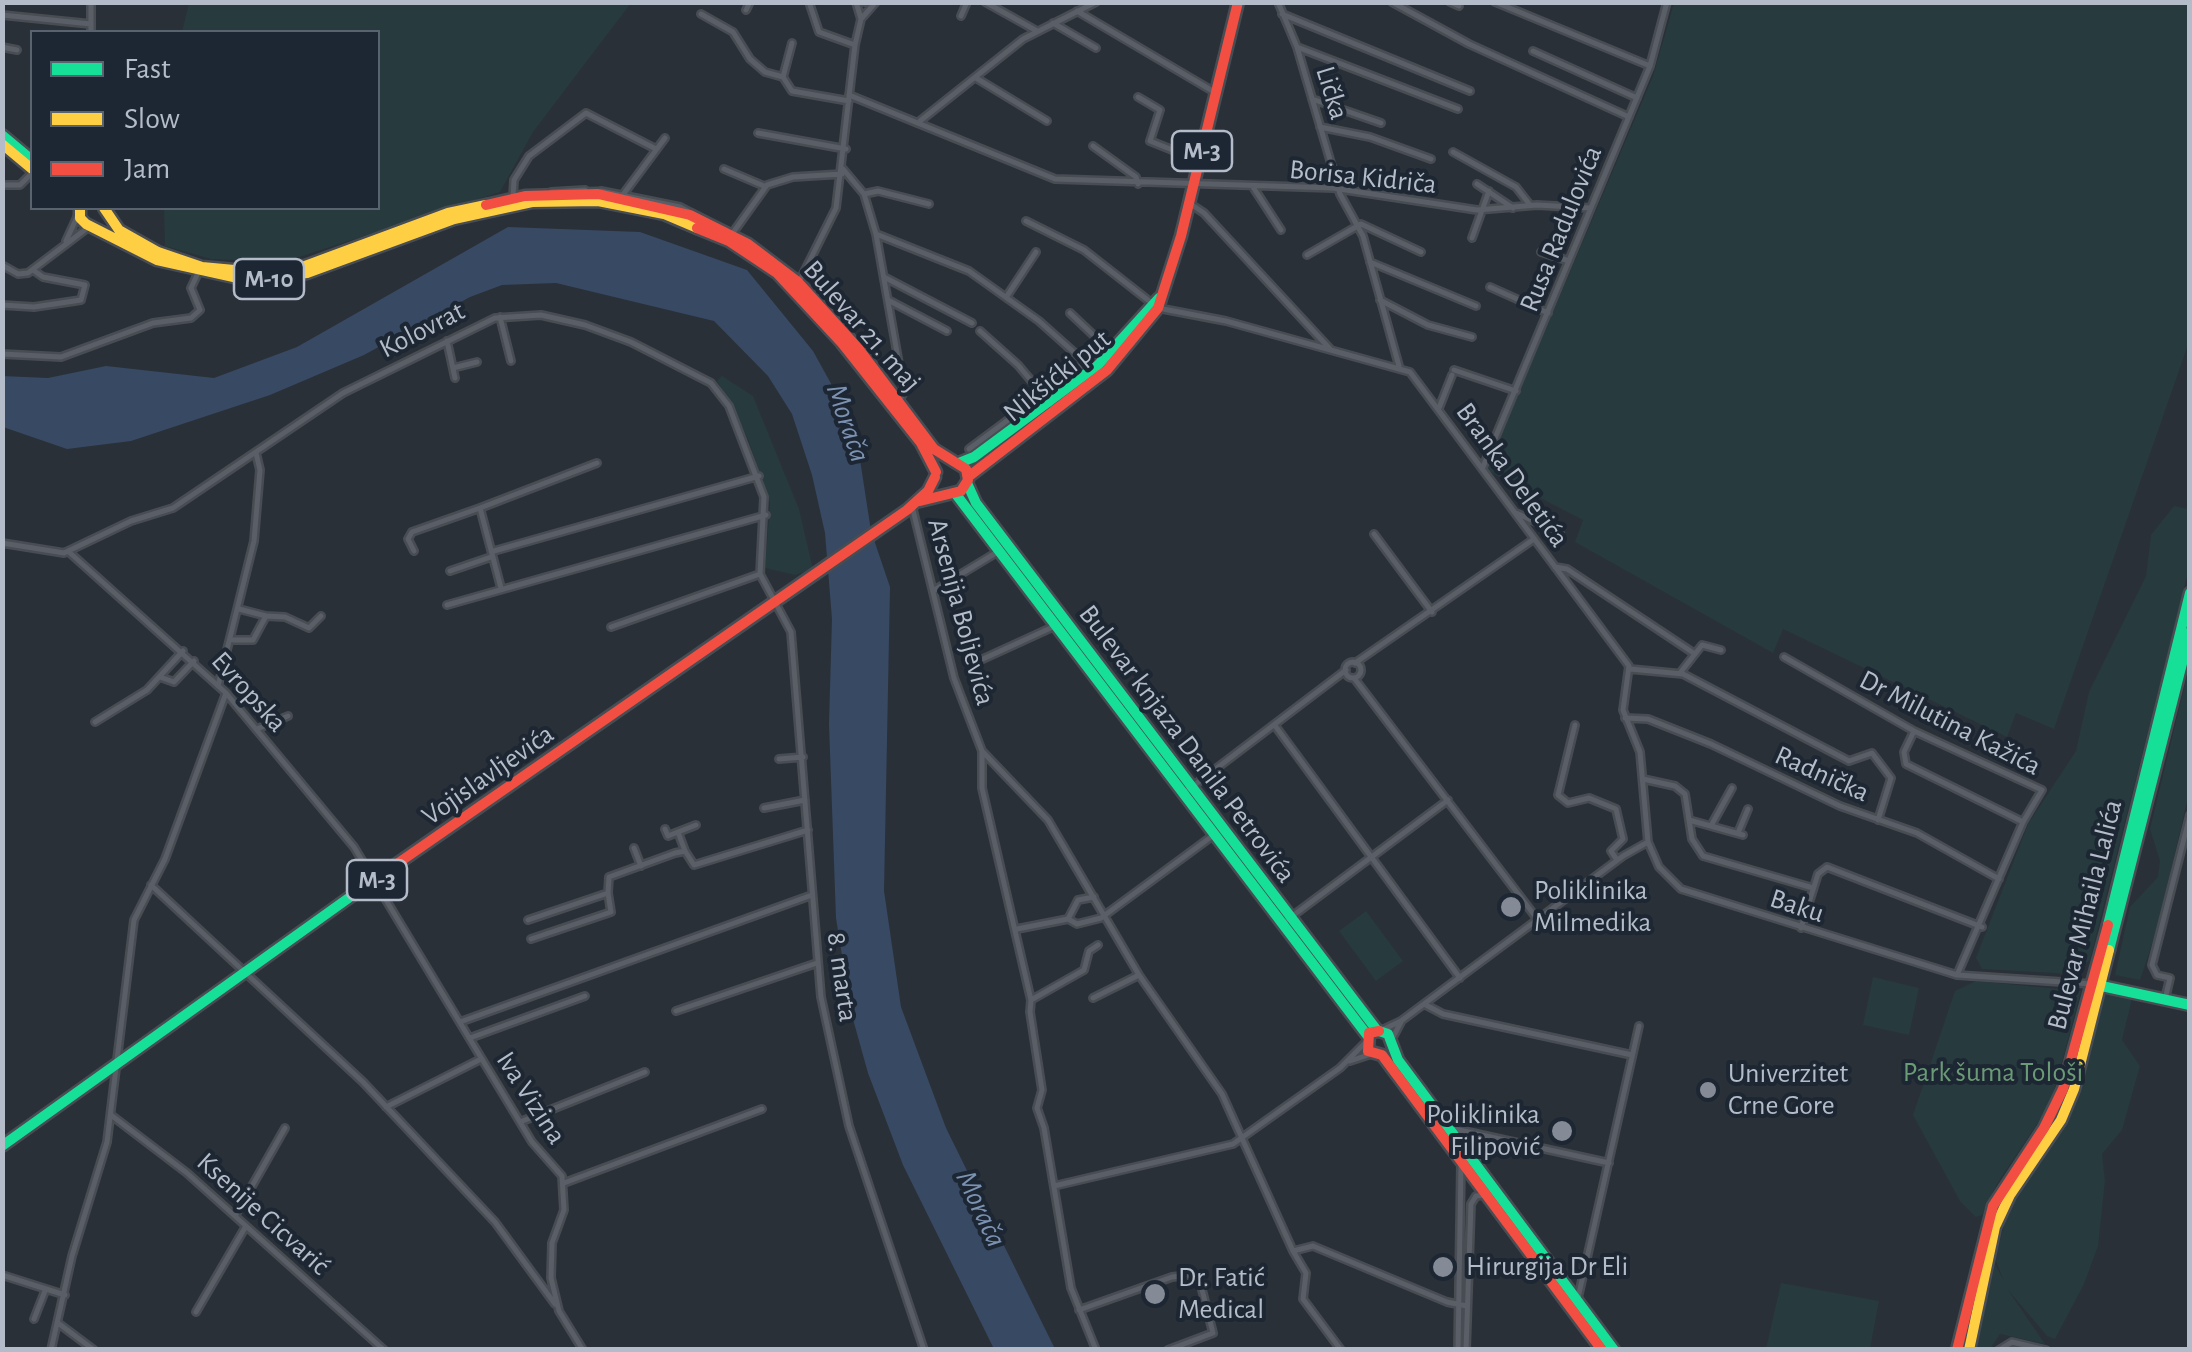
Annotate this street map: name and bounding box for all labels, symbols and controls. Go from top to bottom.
legend [30,30,380,210]
text: Fast [124,54,171,84]
street label: Lička [1308,62,1356,124]
text: Slow [124,104,180,134]
road number: M-3 [1172,131,1232,171]
street label: Rusa Radulovića [1512,141,1610,317]
street label: Borisa Kidriča [1288,153,1438,201]
text: Jam [124,154,170,184]
street label: Bulevar 21. maj [796,253,928,399]
road number: M-10 [234,259,304,299]
street label: Kolovrat [374,294,470,366]
street label: Nikšićki put [997,323,1117,429]
water label: Morača [818,379,878,467]
street label: Branka Deletića [1448,396,1576,554]
street label: Arsenija Boljevića [920,515,1002,709]
street label: Bulevar knjaza Danila Petrovića [1071,598,1303,890]
street label: Evropska [204,645,294,739]
street label: Dr Milutina Kažića [1854,663,2046,783]
street label: Vojislavljevića [415,717,561,833]
street label: Radnička [1770,738,1874,810]
street label: Bulevar Mihaila Lalića [2040,796,2130,1034]
road number: M-3 [347,860,407,900]
place label: Poliklinika Milmedika [1534,874,1652,940]
street label: Baku [1766,882,1828,930]
marker: Poliklinika Milmedika [1498,894,1524,920]
street label: 8. marta [819,930,865,1024]
street label: Iva Vizina [489,1045,573,1151]
park label: Park šuma Tološi [1903,1056,2083,1090]
place label: Univerzitet Crne Gore [1728,1057,1848,1123]
marker: Univerzitet Crne Gore [1697,1079,1719,1101]
place label: Poliklinika Filipović [1426,1098,1540,1164]
marker: Poliklinika Filipović [1549,1118,1575,1144]
street label: Ksenije Cicvarić [190,1145,336,1283]
water label: Morača [948,1165,1014,1253]
place label: Hirurgija Dr Eli [1466,1250,1628,1284]
marker: Hirurgija Dr Eli [1430,1254,1456,1280]
place label: Dr. Fatić Medical [1178,1261,1265,1327]
marker: Dr. Fatić Medical [1142,1281,1168,1307]

